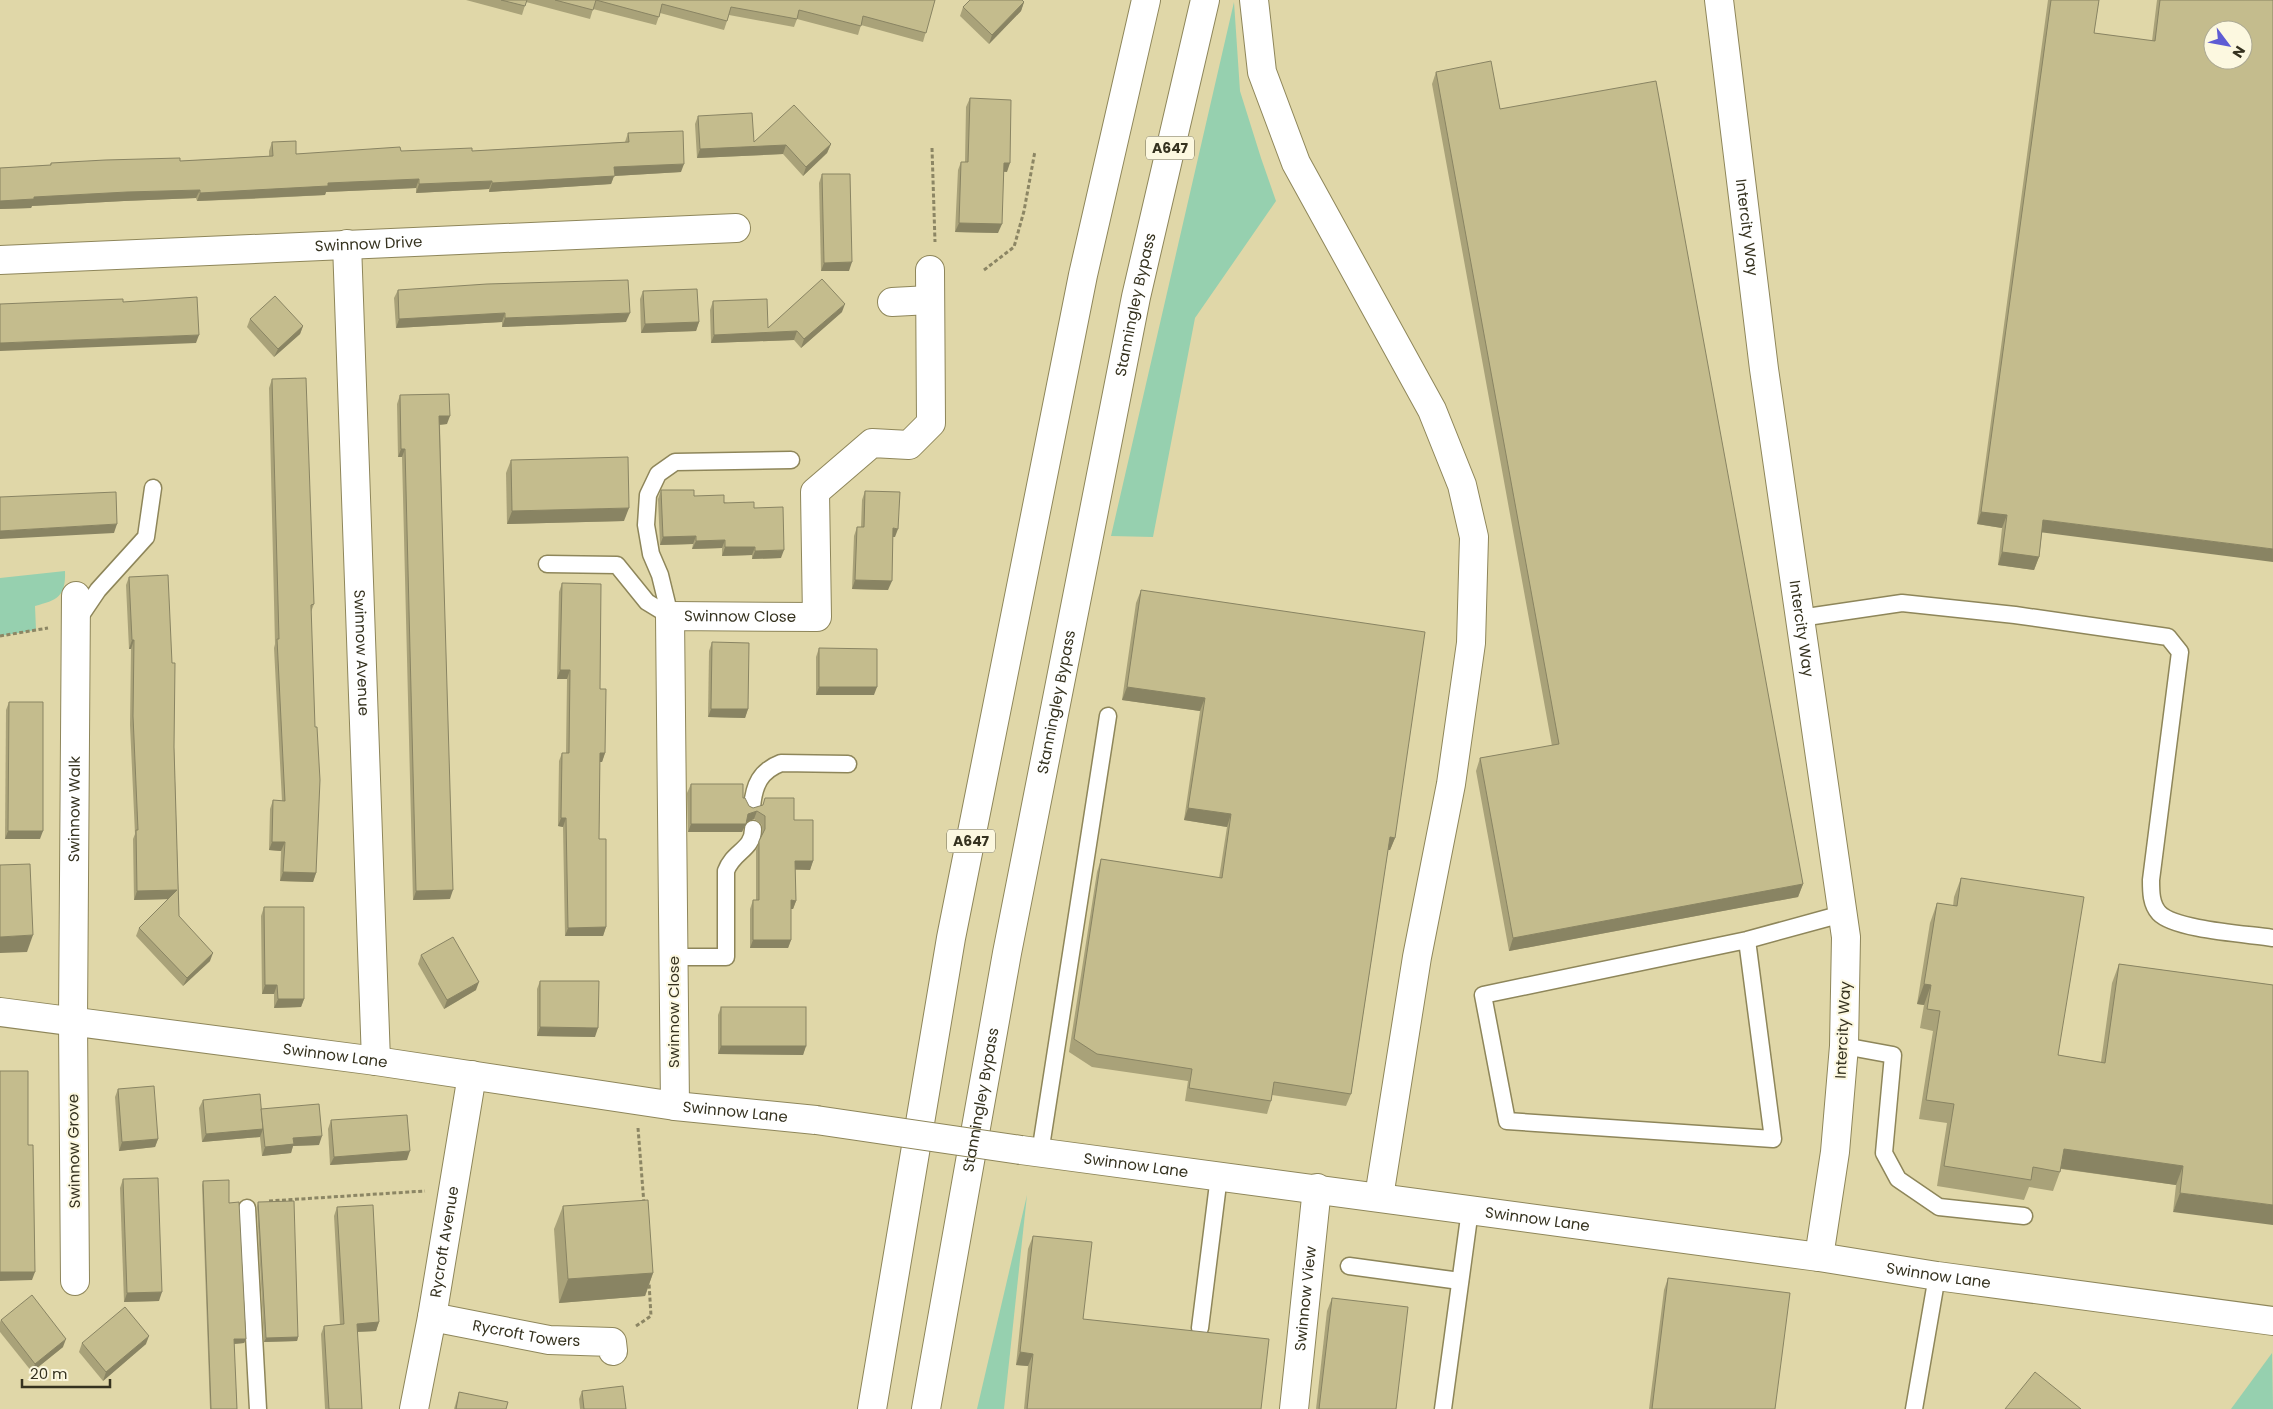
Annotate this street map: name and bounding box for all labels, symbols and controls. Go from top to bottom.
north arrow [2203,20,2253,70]
text: N [2228,42,2250,62]
road number: A647 [1146,136,1194,160]
street label: Intercity Way [1731,177,1764,278]
street label: Swinnow Drive [314,231,423,256]
street label: Stanningley Bypass [1110,231,1161,378]
street label: Intercity Way [1785,579,1819,679]
street label: Swinnow Avenue [349,589,375,716]
street label: Swinnow Close [684,605,796,627]
street label: Stanningley Bypass [1031,628,1080,776]
street label: Swinnow Walk [63,756,85,862]
road number: A647 [947,829,995,852]
street label: Swinnow Close [663,956,684,1068]
street label: Intercity Way [1829,980,1856,1079]
street label: Stanningley Bypass [957,1026,1004,1174]
street label: Swinnow Lane [282,1038,389,1073]
street label: Swinnow Grove [62,1094,85,1208]
street label: Swinnow Lane [682,1096,789,1127]
street label: Swinnow Lane [1082,1148,1190,1182]
street label: Rycroft Avenue [424,1184,463,1299]
street label: Swinnow Lane [1484,1201,1591,1236]
street label: Swinnow View [1289,1244,1321,1352]
street label: Swinnow Lane [1885,1257,1992,1293]
street label: Rycroft Towers [471,1314,581,1351]
scale bar [22,1356,110,1388]
text: 20 m [30,1363,68,1384]

